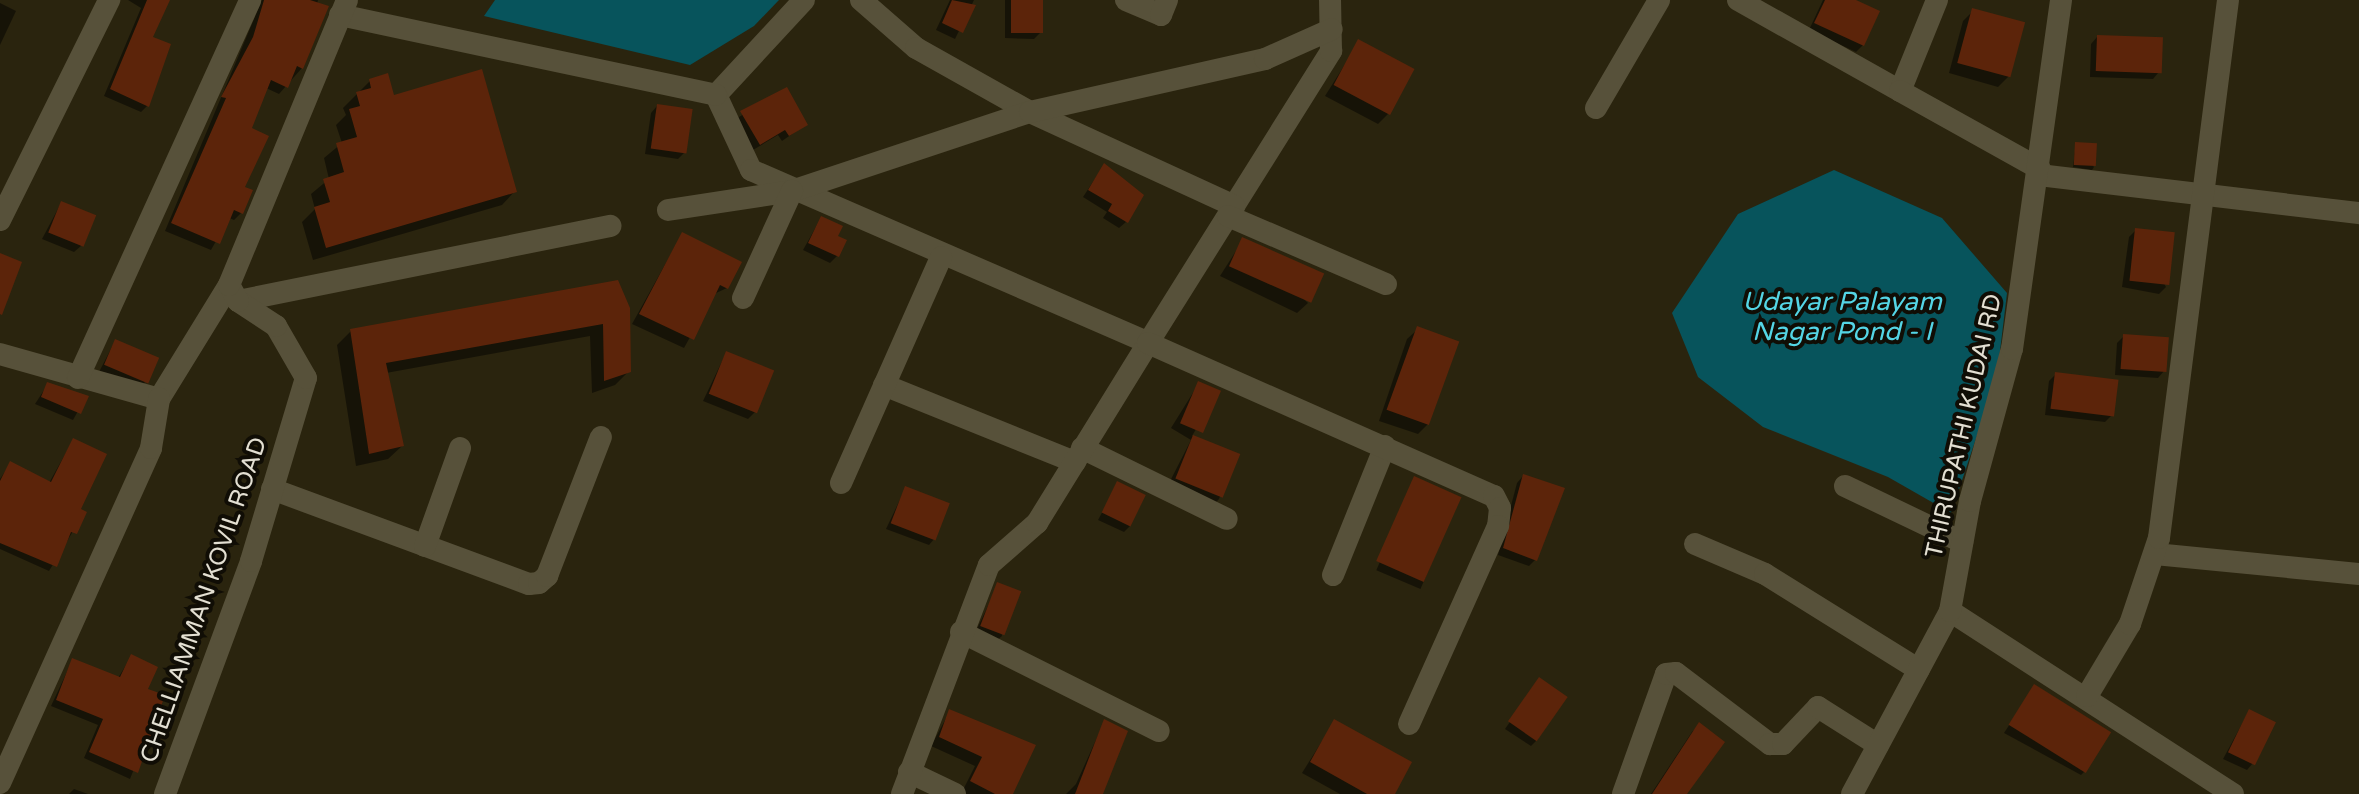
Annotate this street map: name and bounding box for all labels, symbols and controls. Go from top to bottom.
water label: Udayar Palayam Nagar Pond - I [1742,286,1942,348]
street label: THIRUPATHI KUDAI RD [1920,291,2008,561]
street label: CHELLIAMMAN KOVIL ROAD [135,433,273,767]

